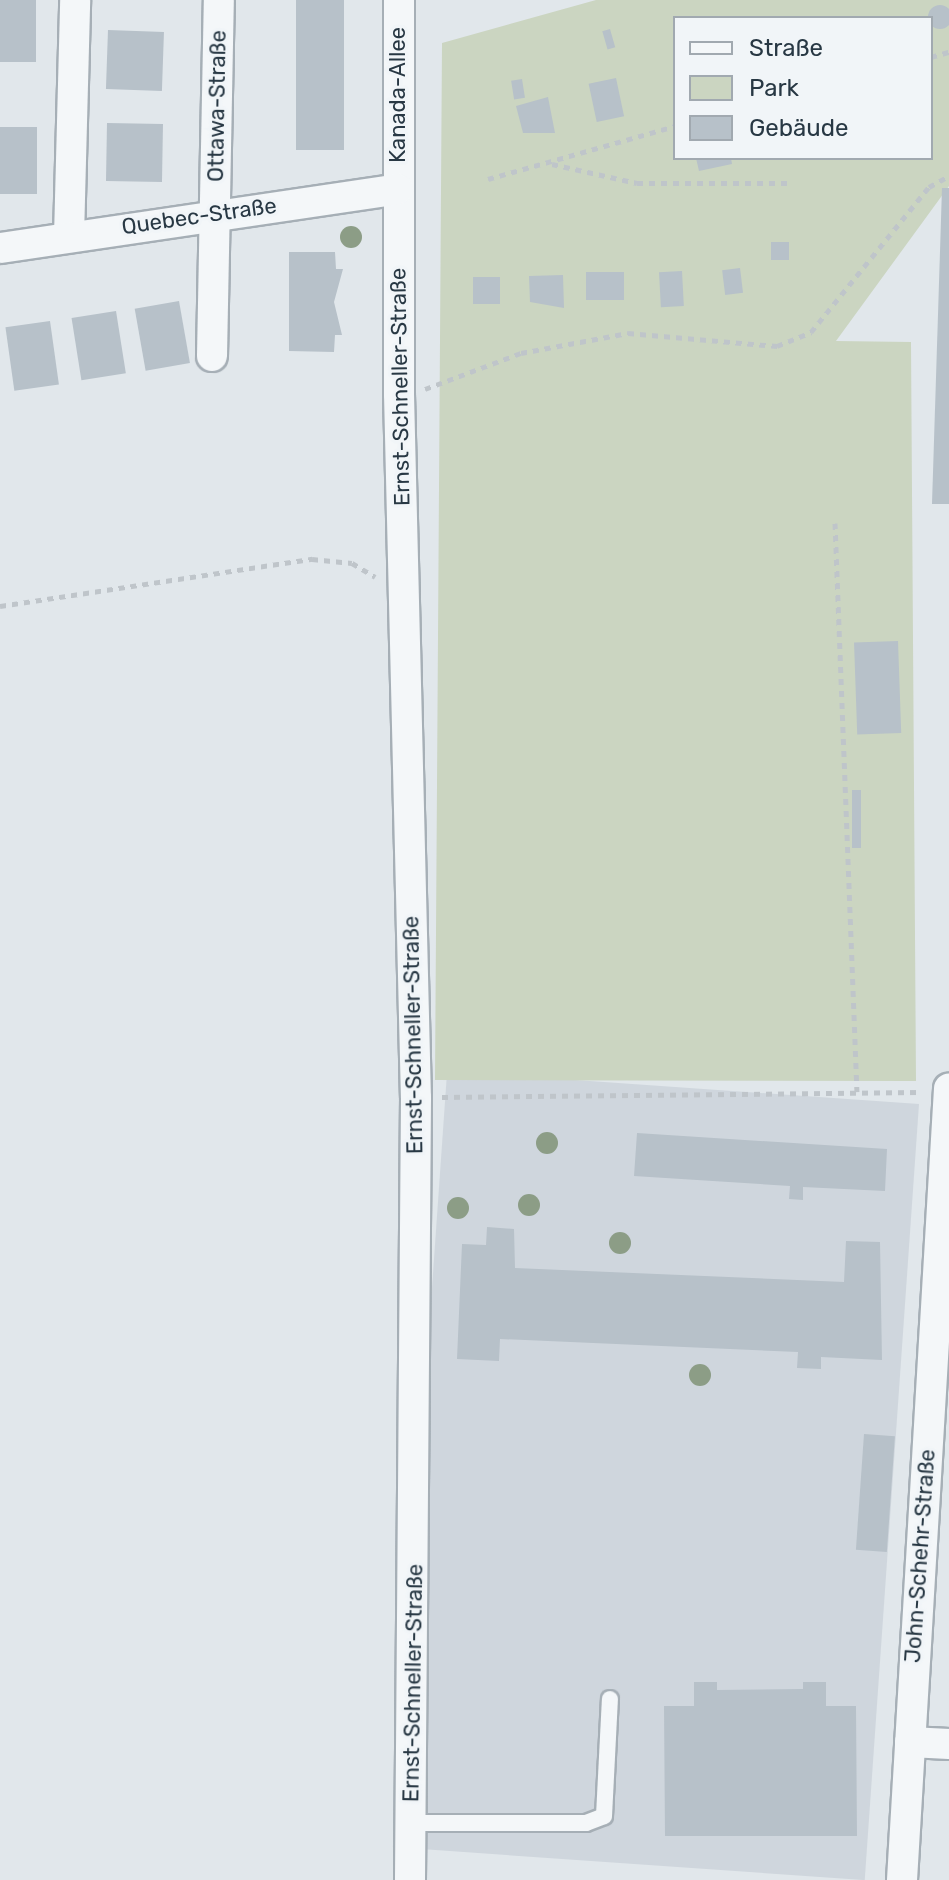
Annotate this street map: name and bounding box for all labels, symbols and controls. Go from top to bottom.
legend [673,16,933,160]
street label: Kanada-Allee [385,27,411,163]
street label: Ottawa-Straße [202,30,232,182]
text: Straße [749,34,823,62]
text: Park [749,74,799,102]
text: Gebäude [749,114,848,142]
street label: Quebec-Straße [120,192,278,240]
street label: Ernst-Schneller-Straße [385,268,415,506]
street label: Ernst-Schneller-Straße [398,916,428,1154]
street label: John-Schehr-Straße [899,1448,941,1664]
street label: Ernst-Schneller-Straße [398,1564,428,1802]

